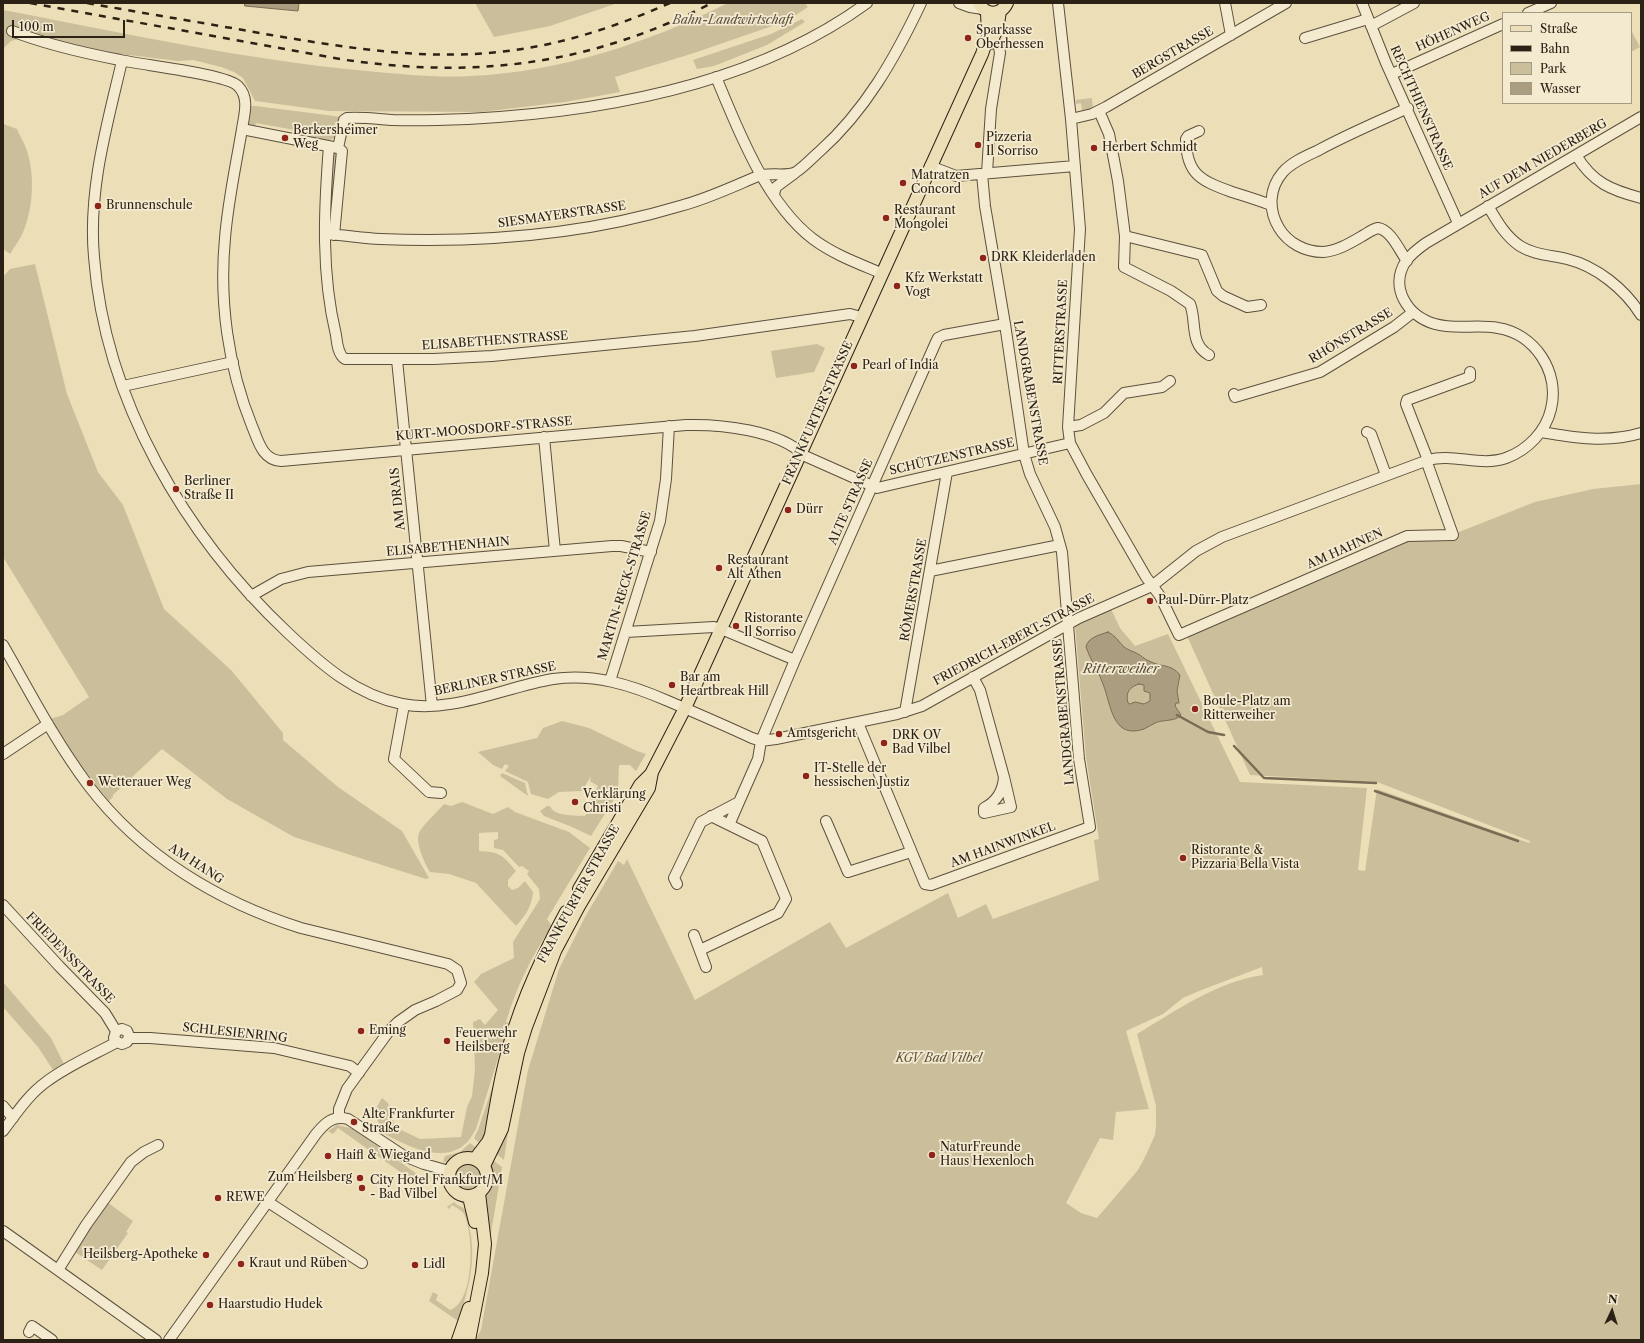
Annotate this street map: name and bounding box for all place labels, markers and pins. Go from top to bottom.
place label: Sparkasse Oberhessen [976,24,1044,52]
marker: Sparkasse Oberhessen [963,33,973,43]
place label: Berkersheimer Weg [293,124,377,152]
place label: Pizzeria Il Sorriso [986,131,1038,159]
marker: Berkersheimer Weg [280,133,290,143]
marker: Pizzeria Il Sorriso [973,140,983,150]
place label: Herbert Schmidt [1102,141,1198,155]
marker: Herbert Schmidt [1089,143,1099,153]
place label: Matratzen Concord [911,169,970,197]
marker: Matratzen Concord [898,178,908,188]
place label: Brunnenschule [106,199,193,213]
marker: Brunnenschule [93,201,103,211]
place label: Restaurant Mongolei [894,204,956,232]
marker: Restaurant Mongolei [881,213,891,223]
place label: DRK Kleiderladen [991,251,1096,265]
marker: DRK Kleiderladen [978,253,988,263]
place label: Kfz Werkstatt Vogt [905,272,983,300]
marker: Kfz Werkstatt Vogt [892,281,902,291]
place label: Pearl of India [862,359,939,373]
marker: Pearl of India [849,361,859,371]
place label: Berliner Straße II [184,475,234,503]
marker: Berliner Straße II [171,484,181,494]
place label: Dürr [796,503,823,517]
marker: Dürr [783,505,793,515]
place label: Restaurant Alt Athen [727,554,789,582]
marker: Restaurant Alt Athen [714,563,724,573]
place label: Paul-Dürr-Platz [1158,594,1249,608]
marker: Paul-Dürr-Platz [1145,596,1155,606]
place label: Ristorante Il Sorriso [744,612,803,640]
marker: Ristorante Il Sorriso [731,621,741,631]
place label: Bar am Heartbreak Hill [680,671,769,699]
marker: Bar am Heartbreak Hill [667,680,677,690]
place label: Boule-Platz am Ritterweiher [1203,695,1291,723]
marker: Boule-Platz am Ritterweiher [1190,704,1200,714]
place label: Amtsgericht [787,727,856,741]
marker: Amtsgericht [774,729,784,739]
place label: DRK OV Bad Vilbel [892,729,951,757]
marker: DRK OV Bad Vilbel [879,738,889,748]
place label: IT-Stelle der hessischen Justiz [814,762,910,790]
marker: IT-Stelle der hessischen Justiz [801,771,811,781]
place label: Wetterauer Weg [98,776,191,790]
marker: Wetterauer Weg [85,778,95,788]
place label: Verklärung Christi [583,788,645,816]
marker: Verklärung Christi [570,797,580,807]
place label: Ristorante & Pizzaria Bella Vista [1191,844,1299,872]
marker: Ristorante & Pizzaria Bella Vista [1178,853,1188,863]
place label: Eming [369,1024,406,1038]
marker: Eming [356,1026,366,1036]
place label: Feuerwehr Heilsberg [455,1027,517,1055]
marker: Feuerwehr Heilsberg [442,1036,452,1046]
place label: Alte Frankfurter Straße [362,1108,455,1136]
marker: Alte Frankfurter Straße [349,1117,359,1127]
place label: NaturFreunde Haus Hexenloch [940,1141,1034,1169]
place label: Haifl & Wiegand [336,1149,431,1163]
marker: NaturFreunde Haus Hexenloch [927,1150,937,1160]
marker: Haifl & Wiegand [323,1151,333,1161]
place label: Zum Heilsberg [268,1171,352,1185]
marker: Zum Heilsberg [355,1173,365,1183]
place label: City Hotel Frankfurt/M - Bad Vilbel [370,1174,503,1202]
marker: City Hotel Frankfurt/M - Bad Vilbel [357,1183,367,1193]
place label: REWE [226,1191,264,1205]
marker: REWE [213,1193,223,1203]
place label: Heilsberg-Apotheke [83,1248,198,1262]
marker: Heilsberg-Apotheke [201,1250,211,1260]
place label: Kraut und Rüben [249,1257,347,1271]
place label: Lidl [423,1258,445,1272]
marker: Kraut und Rüben [236,1259,246,1269]
marker: Lidl [410,1260,420,1270]
place label: Haarstudio Hudek [218,1298,323,1312]
marker: Haarstudio Hudek [205,1300,215,1310]

